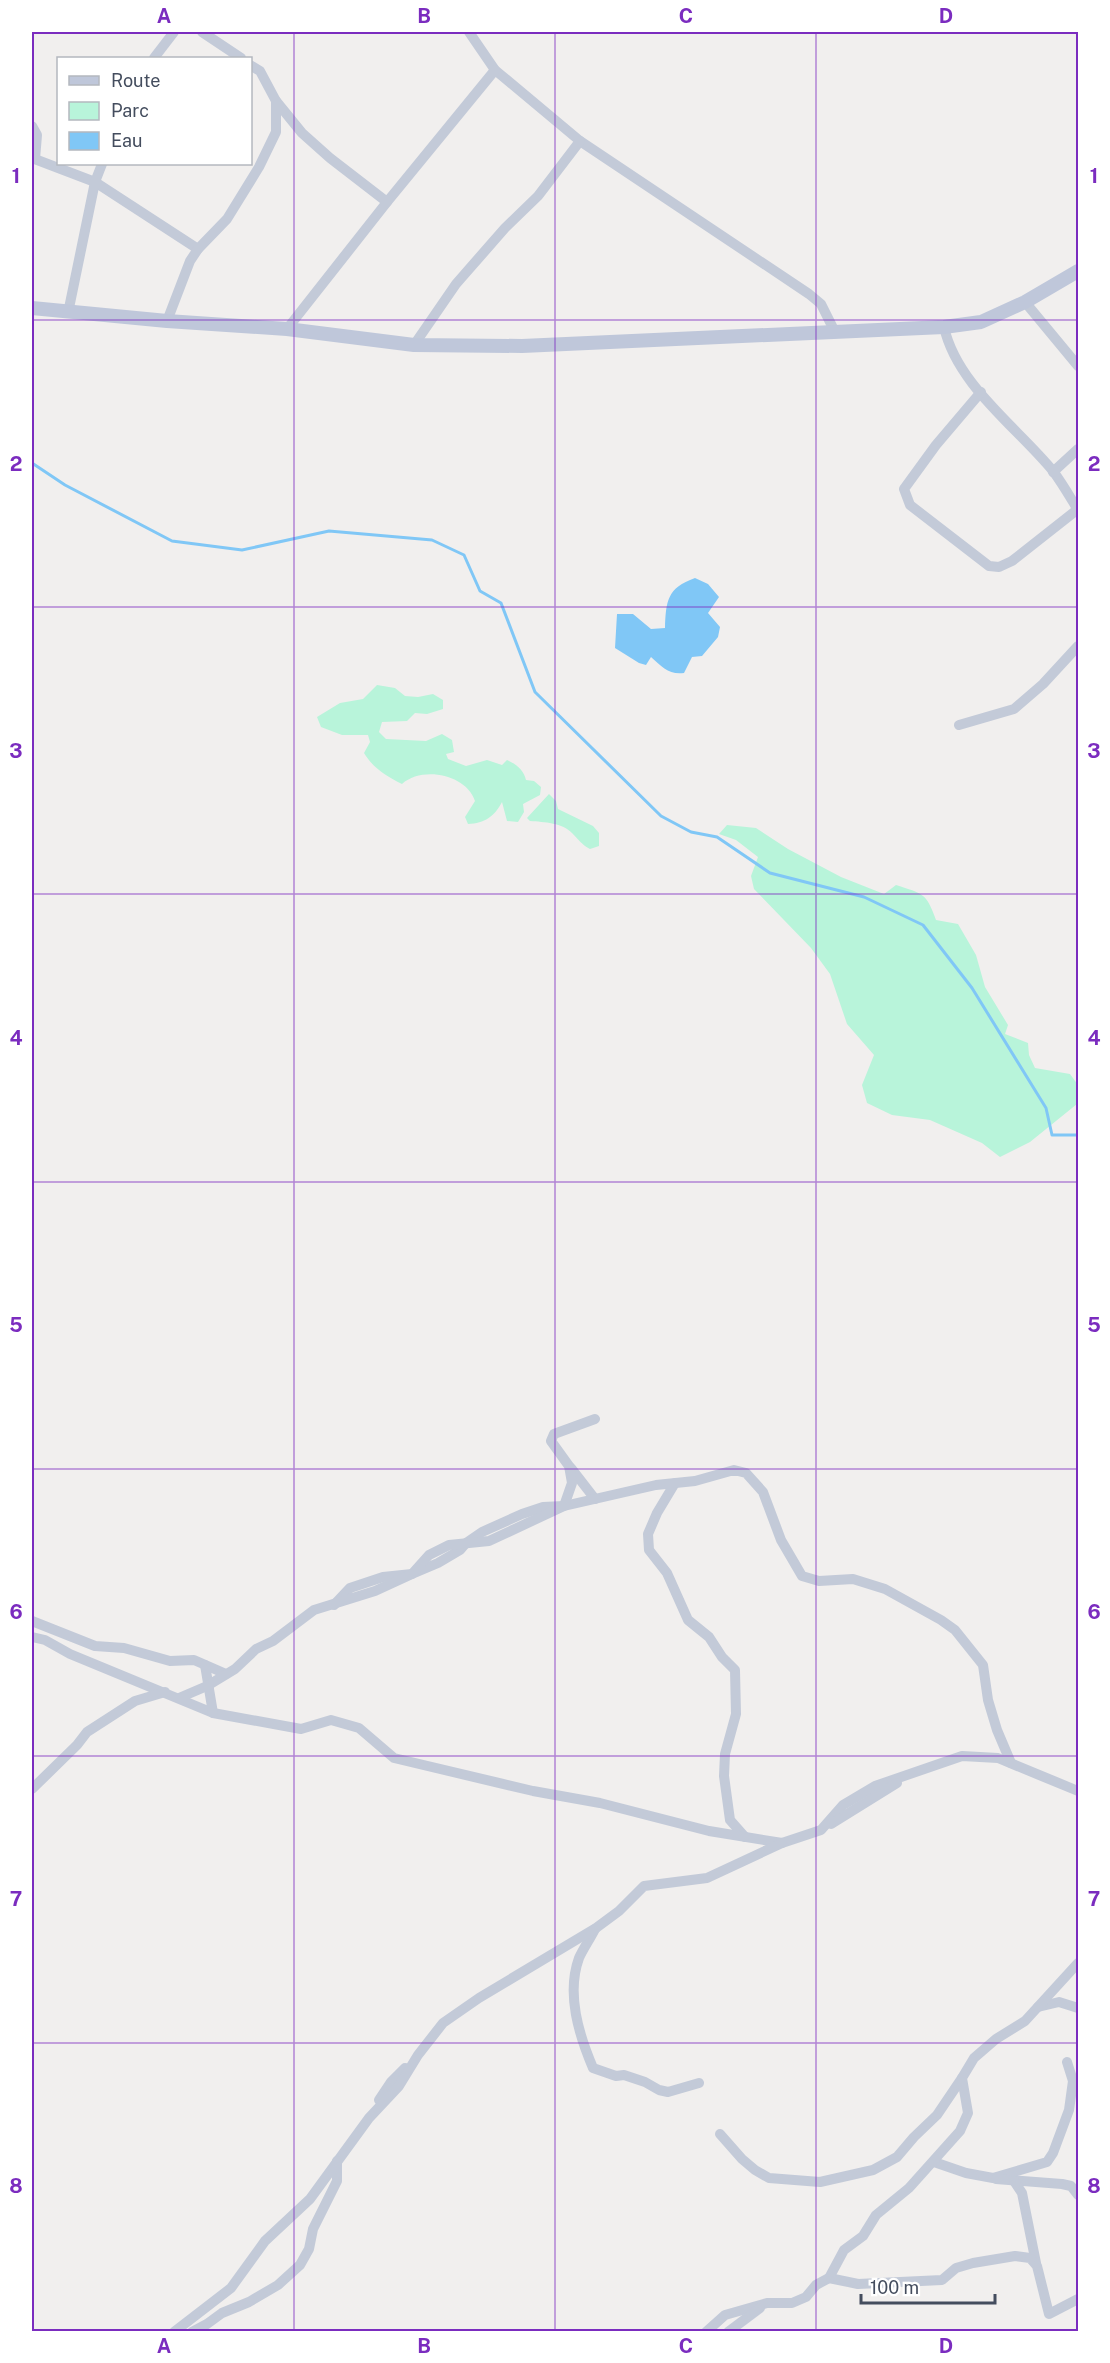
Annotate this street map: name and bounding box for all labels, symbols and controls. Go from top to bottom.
text: A [157,4,171,28]
text: B [417,4,431,28]
text: C [679,4,693,28]
text: D [939,4,953,28]
legend [57,57,252,165]
text: Route [111,70,160,91]
text: Parc [111,100,149,121]
text: Eau [111,130,142,151]
text: 1 [12,164,20,188]
text: 1 [1090,164,1098,188]
text: 2 [10,452,22,476]
text: 2 [1088,452,1100,476]
text: 3 [9,739,23,763]
text: 3 [1087,739,1101,763]
text: 4 [9,1026,23,1050]
text: 4 [1087,1026,1101,1050]
text: 5 [9,1313,23,1337]
text: 5 [1087,1313,1101,1337]
text: 6 [9,1600,23,1624]
text: 6 [1087,1600,1101,1624]
text: 7 [10,1887,22,1911]
text: 7 [1088,1887,1100,1911]
text: 8 [9,2174,23,2198]
text: 8 [1087,2174,1101,2198]
scale bar [861,2267,994,2305]
text: 100 m [870,2277,919,2298]
text: A [157,2334,171,2358]
text: B [417,2334,431,2358]
text: C [679,2334,693,2358]
text: D [939,2334,953,2358]

